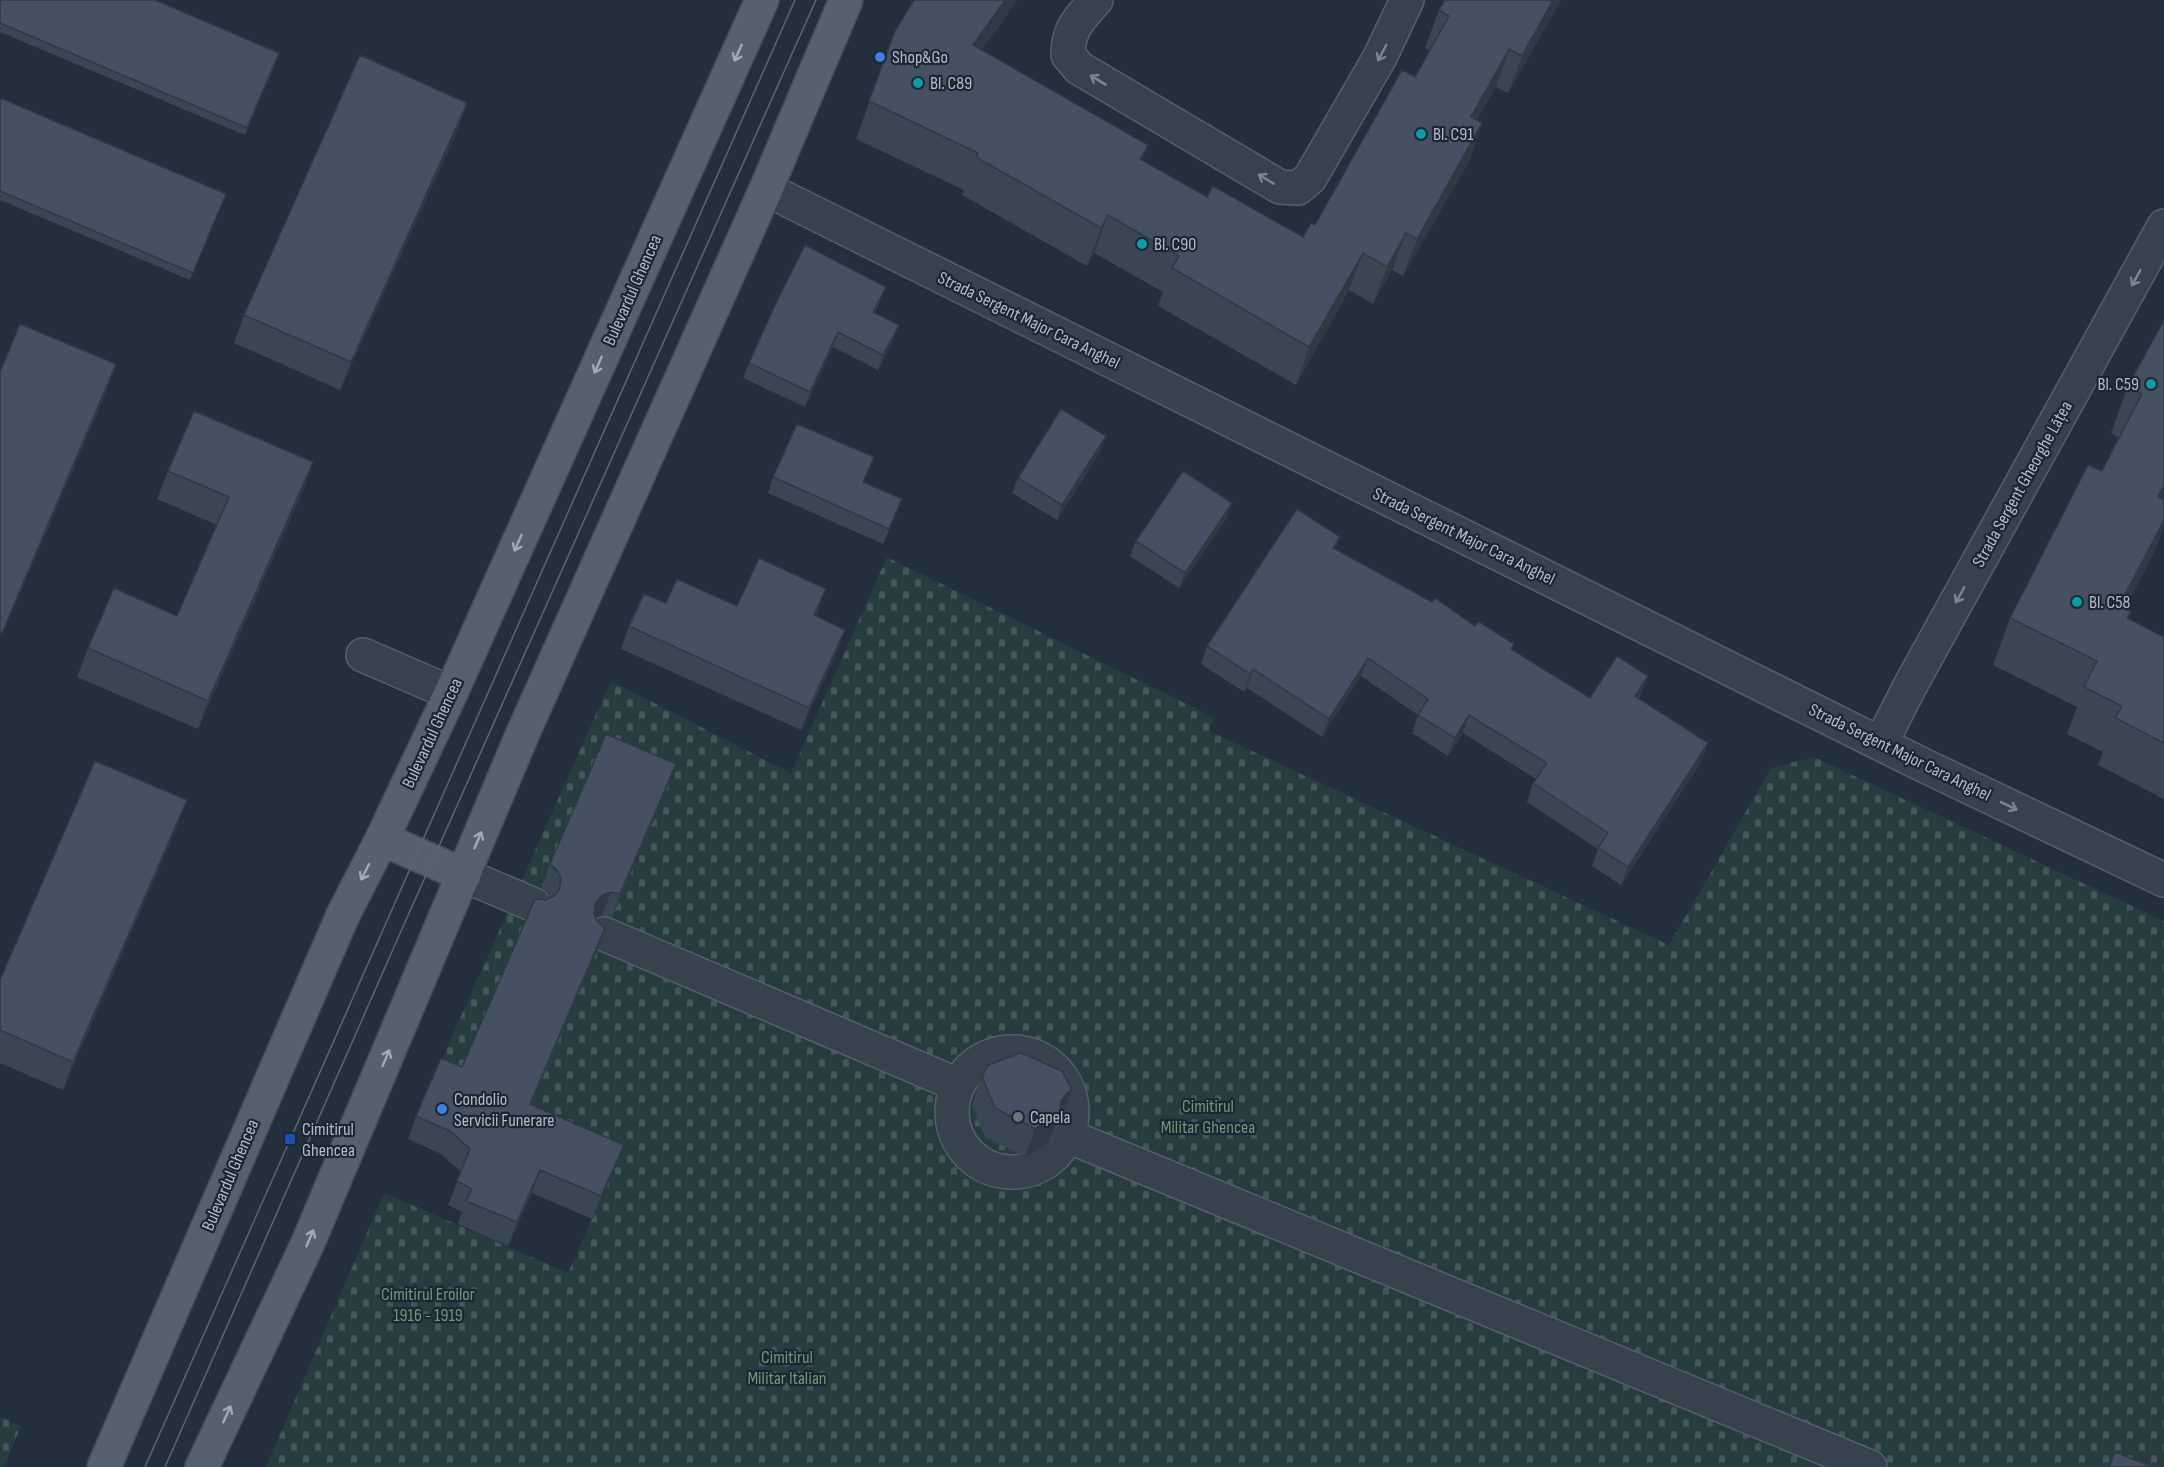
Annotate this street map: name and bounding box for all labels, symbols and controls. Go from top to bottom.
one-way arrow [1376,43,1387,61]
one-way arrow [732,44,743,62]
place label: Shop&Go [892,47,948,68]
marker: Shop&Go [873,50,887,64]
place label: Bl. C89 [930,73,972,94]
one-way arrow [1090,73,1107,85]
marker: Bl. C89 [911,76,925,90]
place label: Bl. C91 [1433,124,1474,145]
marker: Bl. C91 [1414,127,1428,141]
one-way arrow [1258,172,1275,184]
street label: Bulevardul Ghencea [599,232,666,349]
place label: Bl. C90 [1154,234,1196,255]
marker: Bl. C90 [1135,237,1149,251]
street label: Strada Sergent Major Cara Anghel [934,267,1123,374]
one-way arrow [2130,268,2141,286]
one-way arrow [592,356,603,374]
place label: Bl. C59 [2097,374,2139,395]
marker: Bl. C59 [2144,377,2158,391]
street label: Strada Sergent Gheorghe Lățea [1968,397,2077,571]
street label: Strada Sergent Major Cara Anghel [1369,483,1558,590]
one-way arrow [512,534,523,552]
one-way arrow [1954,586,1965,604]
place label: Bl. C58 [2089,592,2131,613]
marker: Bl. C58 [2070,595,2084,609]
street label: Bulevardul Ghencea [398,675,467,791]
street label: Strada Sergent Major Cara Anghel [1805,699,1994,806]
one-way arrow [1999,800,2017,812]
one-way arrow [473,831,484,850]
one-way arrow [359,863,370,881]
one-way arrow [381,1049,392,1068]
place label: Condolio Servicii Funerare [454,1089,555,1131]
park label: Cimitirul Militar Ghencea [1161,1096,1255,1138]
marker: Condolio Servicii Funerare [435,1102,449,1116]
place label: Capela [1030,1107,1070,1128]
marker: Capela [1011,1110,1025,1124]
street label: Bulevardul Ghencea [198,1116,263,1234]
place label: Cimitirul Ghencea [302,1119,355,1161]
marker: Cimitirul Ghencea [283,1132,297,1146]
one-way arrow [305,1229,316,1247]
park label: Cimitirul Eroilor 1916 - 1919 [381,1284,475,1326]
park label: Cimitirul Militar Italian [747,1347,827,1389]
one-way arrow [221,1406,233,1424]

